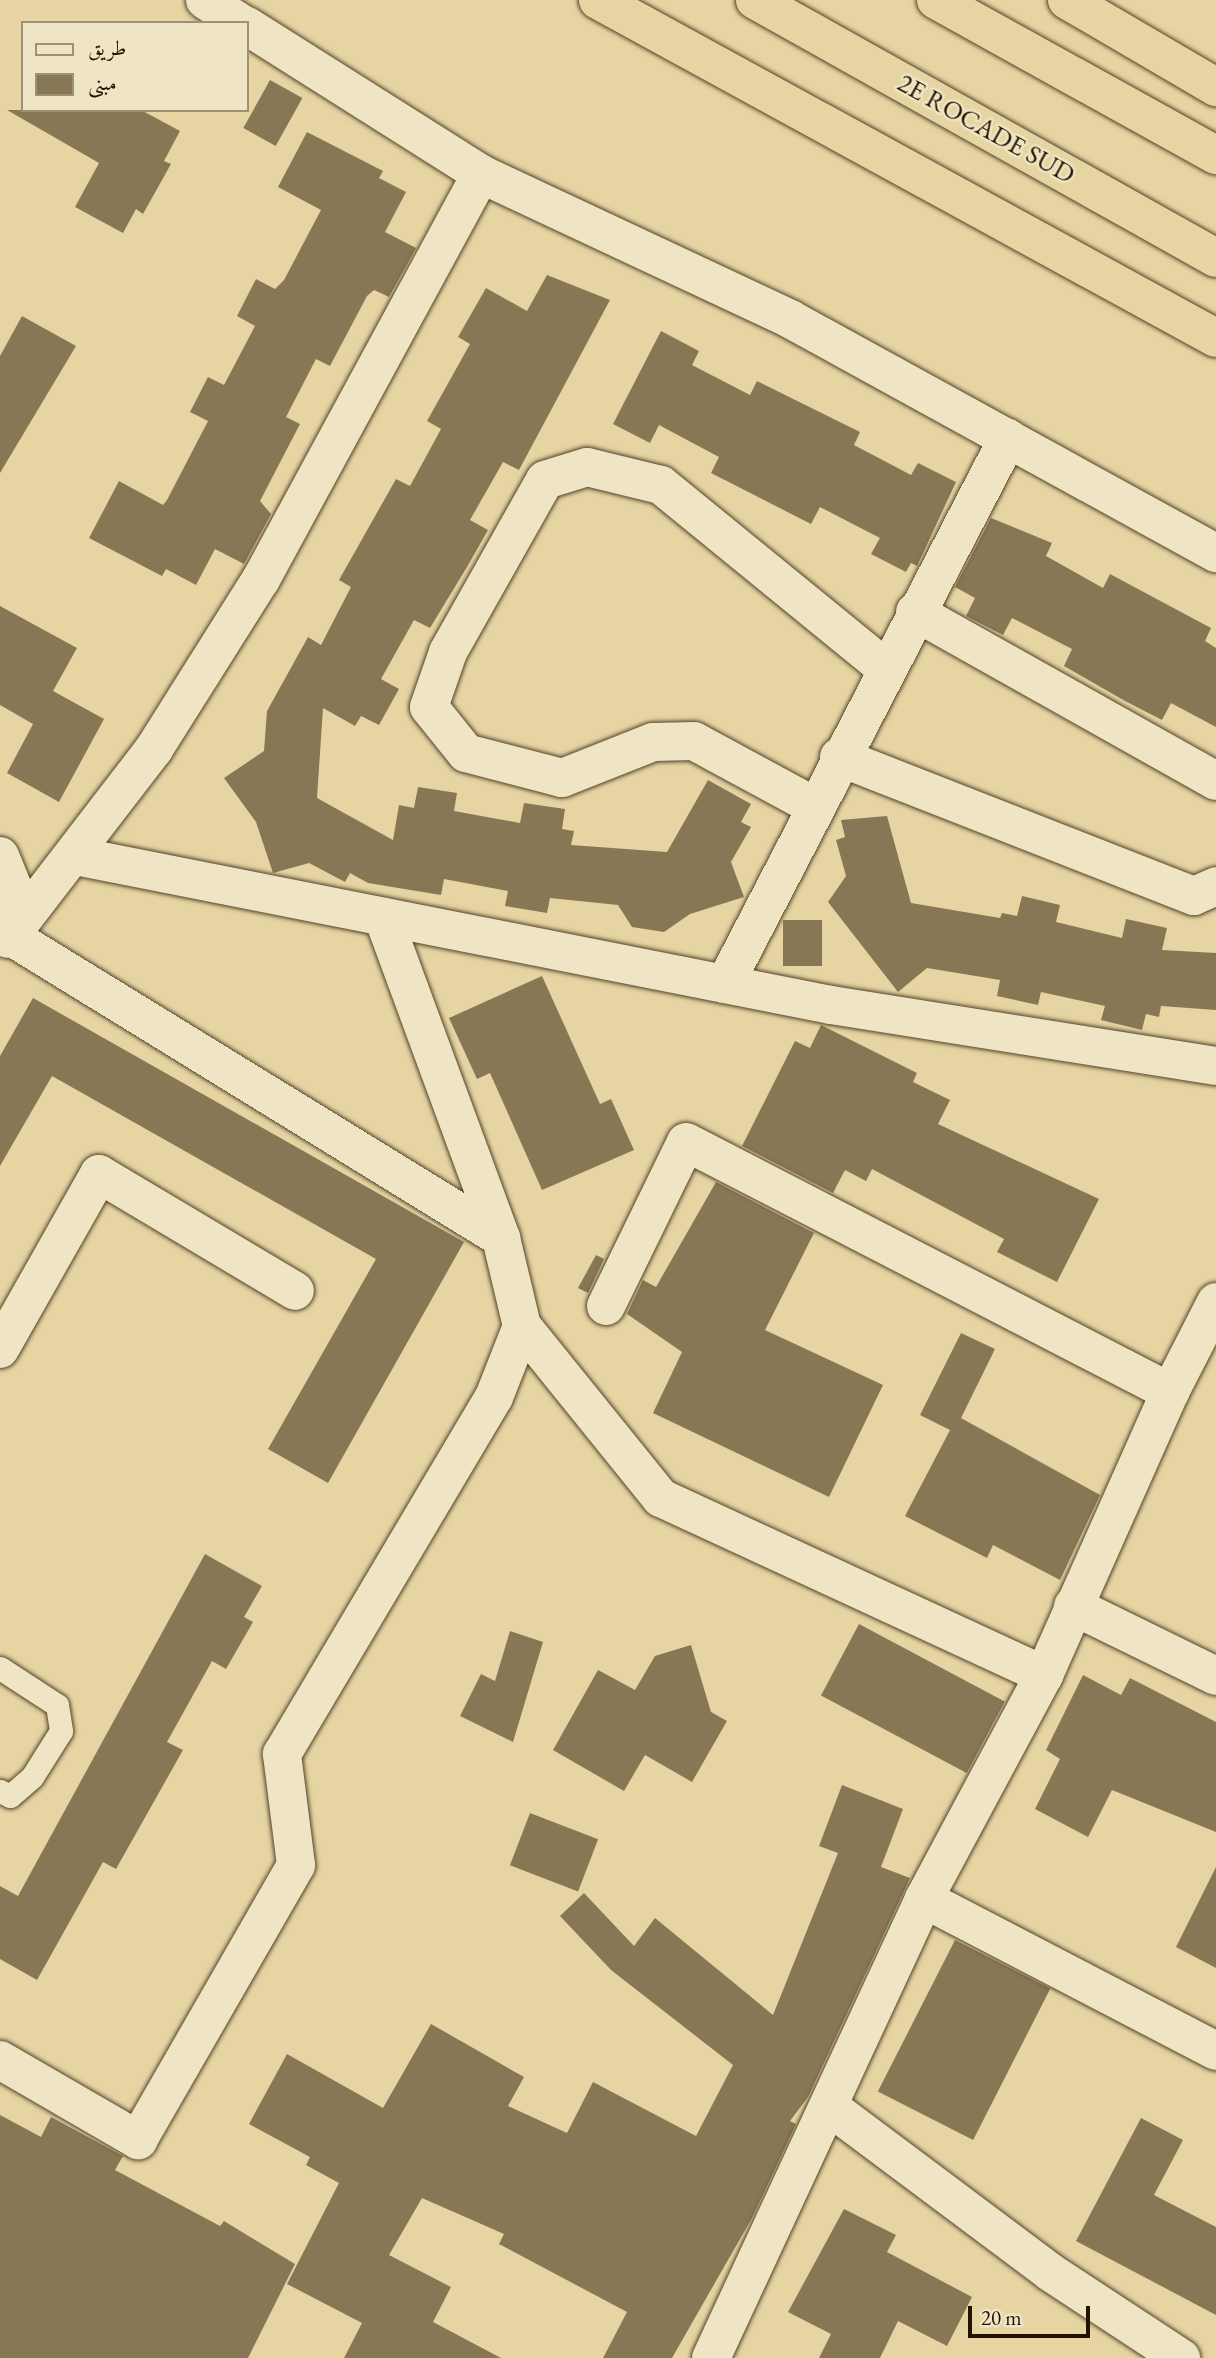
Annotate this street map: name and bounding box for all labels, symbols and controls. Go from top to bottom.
legend [21,21,248,112]
text: طريق [88,34,126,61]
street label: 2E ROCADE SUD [892,67,1080,191]
text: مبنى [88,69,117,96]
scale bar [971,2292,1094,2336]
text: 20 m [981,2304,1022,2331]

